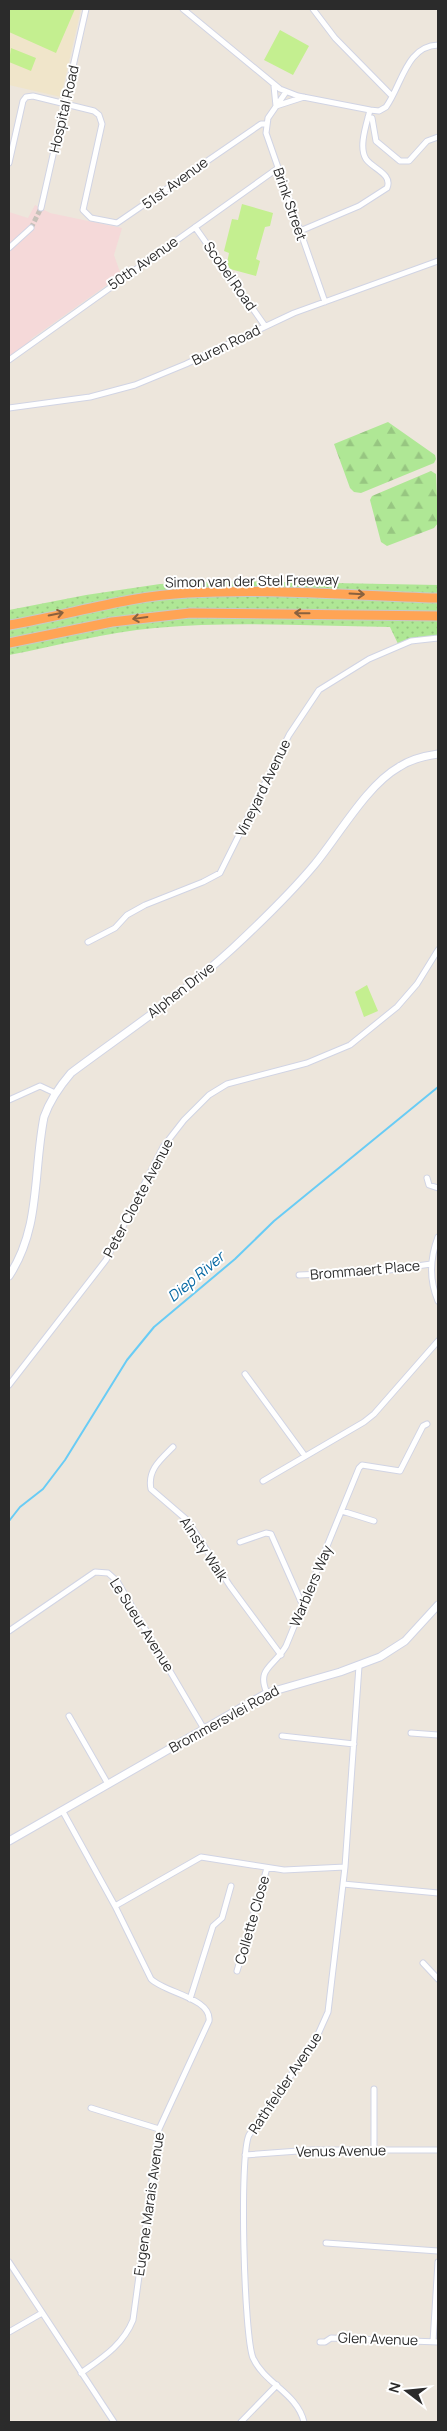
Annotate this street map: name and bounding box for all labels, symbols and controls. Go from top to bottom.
street label: Hospital Road [44,63,83,155]
street label: 51st Avenue [138,152,212,213]
street label: Brink Street [269,165,312,243]
street label: 50th Avenue [104,231,181,294]
street label: Scobel Road [200,237,261,314]
street label: Buren Road [188,320,263,369]
street label: Simon van der Stel Freeway [165,569,340,592]
one-way arrow [349,590,365,599]
one-way arrow [294,608,310,618]
one-way arrow [48,609,64,618]
one-way arrow [132,613,148,623]
street label: Vineyard Avenue [231,736,294,840]
street label: Alphen Drive [143,957,218,1022]
street label: Peter Cloete Avenue [98,1135,177,1260]
water label: Diep River [163,1245,231,1307]
street label: Brommaert Place [309,1255,421,1284]
street label: Ainsty Walk [176,1513,234,1586]
street label: Warblers Way [285,1541,337,1630]
street label: Le Sueur Avenue [106,1574,179,1675]
street label: Brommersvlei Road [165,1680,282,1757]
street label: Collette Close [230,1873,273,1966]
street label: Rathfelder Avenue [243,2028,326,2137]
street label: Eugene Marais Avenue [129,2131,168,2277]
street label: Venus Avenue [296,2140,386,2161]
street label: Glen Avenue [338,2328,418,2349]
north arrow [382,2366,432,2416]
text: N [384,2380,405,2395]

